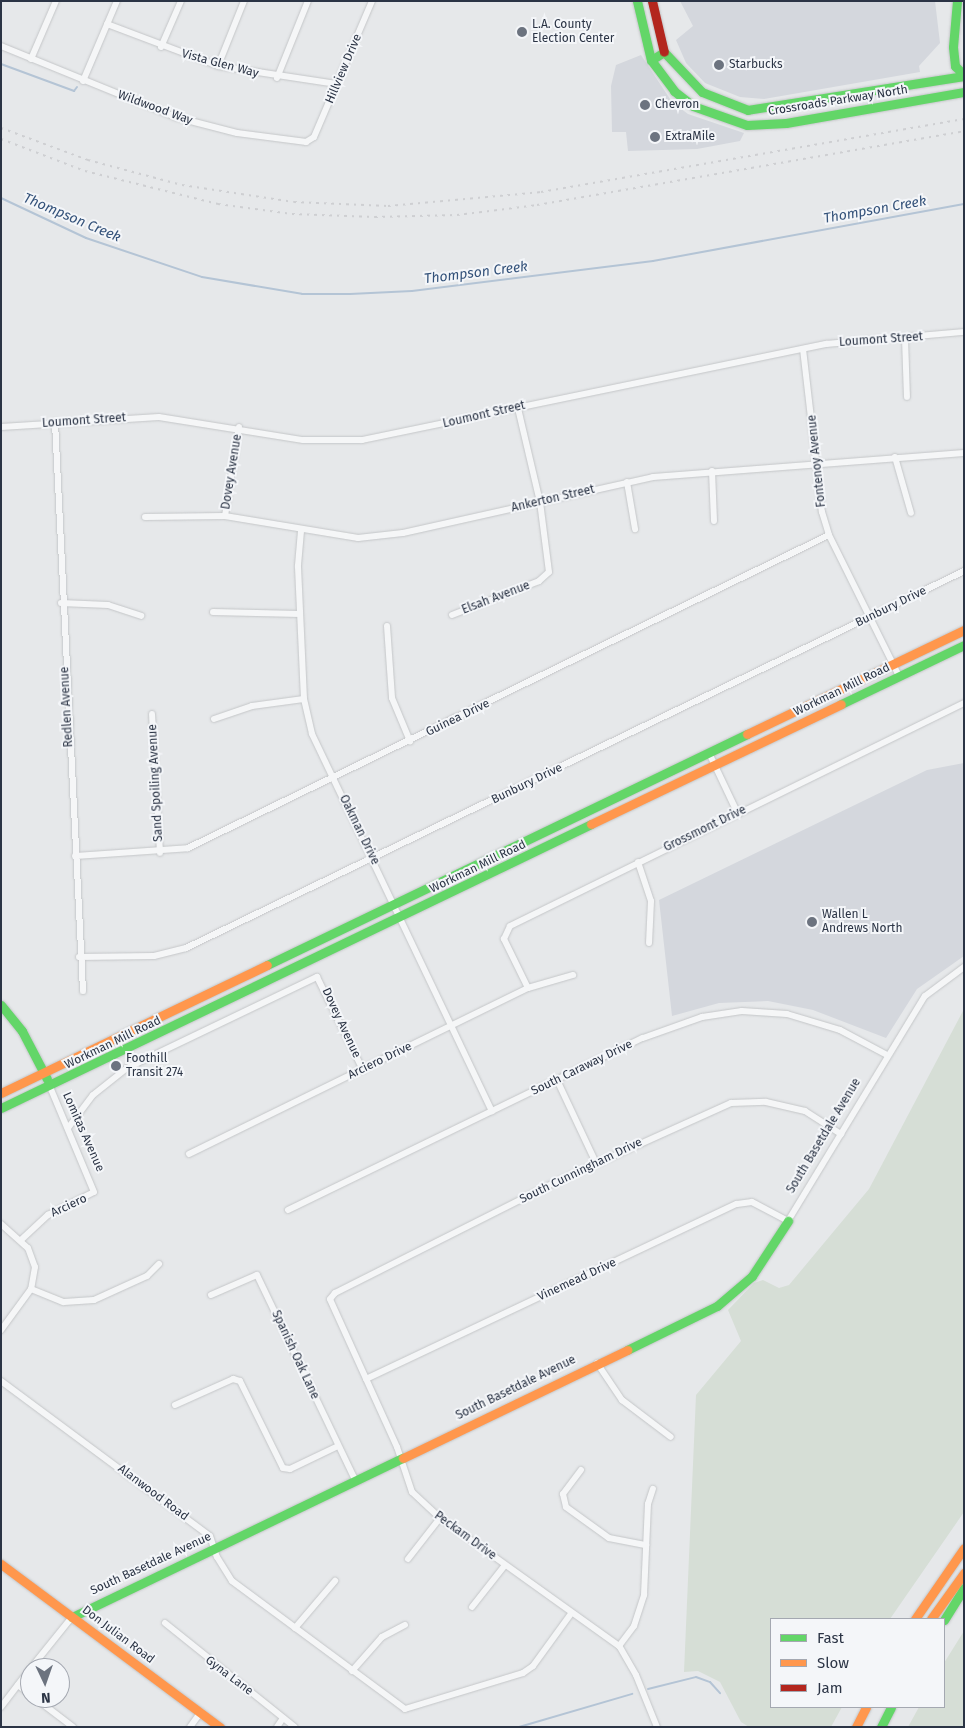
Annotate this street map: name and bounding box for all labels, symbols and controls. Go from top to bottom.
place label: L.A. County Election Center [532,18,614,46]
marker: L.A. County Election Center [516,26,528,38]
street label: Hillview Drive [323,32,365,106]
street label: Vista Glen Way [180,47,260,81]
place label: Starbucks [729,58,782,72]
marker: Starbucks [713,59,725,71]
street label: Crossroads Parkway North [767,83,909,119]
street label: Wildwood Way [116,88,194,128]
place label: Chevron [655,98,699,112]
marker: Chevron [639,99,651,111]
place label: ExtraMile [665,130,715,144]
marker: ExtraMile [649,131,661,143]
water label: Thompson Creek [21,190,123,246]
water label: Thompson Creek [822,193,928,227]
water label: Thompson Creek [423,258,529,288]
street label: Loumont Street [839,330,923,350]
street label: Loumont Street [441,399,527,431]
street label: Loumont Street [42,411,126,431]
street label: Fontenoy Avenue [805,414,829,508]
street label: Dovey Avenue [219,433,245,511]
street label: Ankerton Street [510,482,596,516]
street label: Elsah Avenue [460,578,532,618]
street label: Bunbury Drive [853,584,929,630]
street label: Workman Mill Road [792,660,892,720]
street label: Redlen Avenue [58,666,76,748]
street label: Guinea Drive [424,696,492,740]
street label: Sand Spoiling Avenue [146,724,166,842]
street label: Bunbury Drive [489,761,565,807]
street label: Oakman Drive [336,793,382,867]
street label: Grossmont Drive [661,803,749,855]
street label: Workman Mill Road [428,837,528,897]
place label: Wallen L Andrews North [822,908,902,936]
marker: Wallen L Andrews North [806,916,818,928]
street label: Dovey Avenue [318,986,364,1060]
street label: Workman Mill Road [63,1013,163,1073]
street label: South Caraway Drive [529,1037,635,1099]
street label: Arciero Drive [346,1039,414,1083]
place label: Foothill Transit 274 [126,1052,183,1080]
marker: Foothill Transit 274 [110,1060,122,1072]
street label: South Basetdale Avenue [784,1076,864,1196]
street label: Lomitas Avenue [59,1090,107,1174]
street label: South Cunningham Drive [517,1135,645,1207]
street label: Arciero [49,1191,89,1221]
street label: Vinemead Drive [535,1255,619,1305]
street label: Spanish Oak Lane [268,1308,322,1402]
street label: South Basetdale Avenue [454,1353,578,1423]
street label: Alanwood Road [115,1462,191,1524]
street label: Peckam Drive [431,1509,499,1563]
street label: South Basetdale Avenue [88,1530,214,1598]
street label: Don Julian Road [79,1603,157,1667]
legend [770,1618,945,1708]
text: Fast [817,1629,844,1647]
street label: Gyna Lane [202,1653,256,1699]
text: Slow [817,1654,849,1672]
north arrow [20,1658,70,1708]
text: Jam [817,1679,843,1697]
text: N [41,1689,51,1706]

